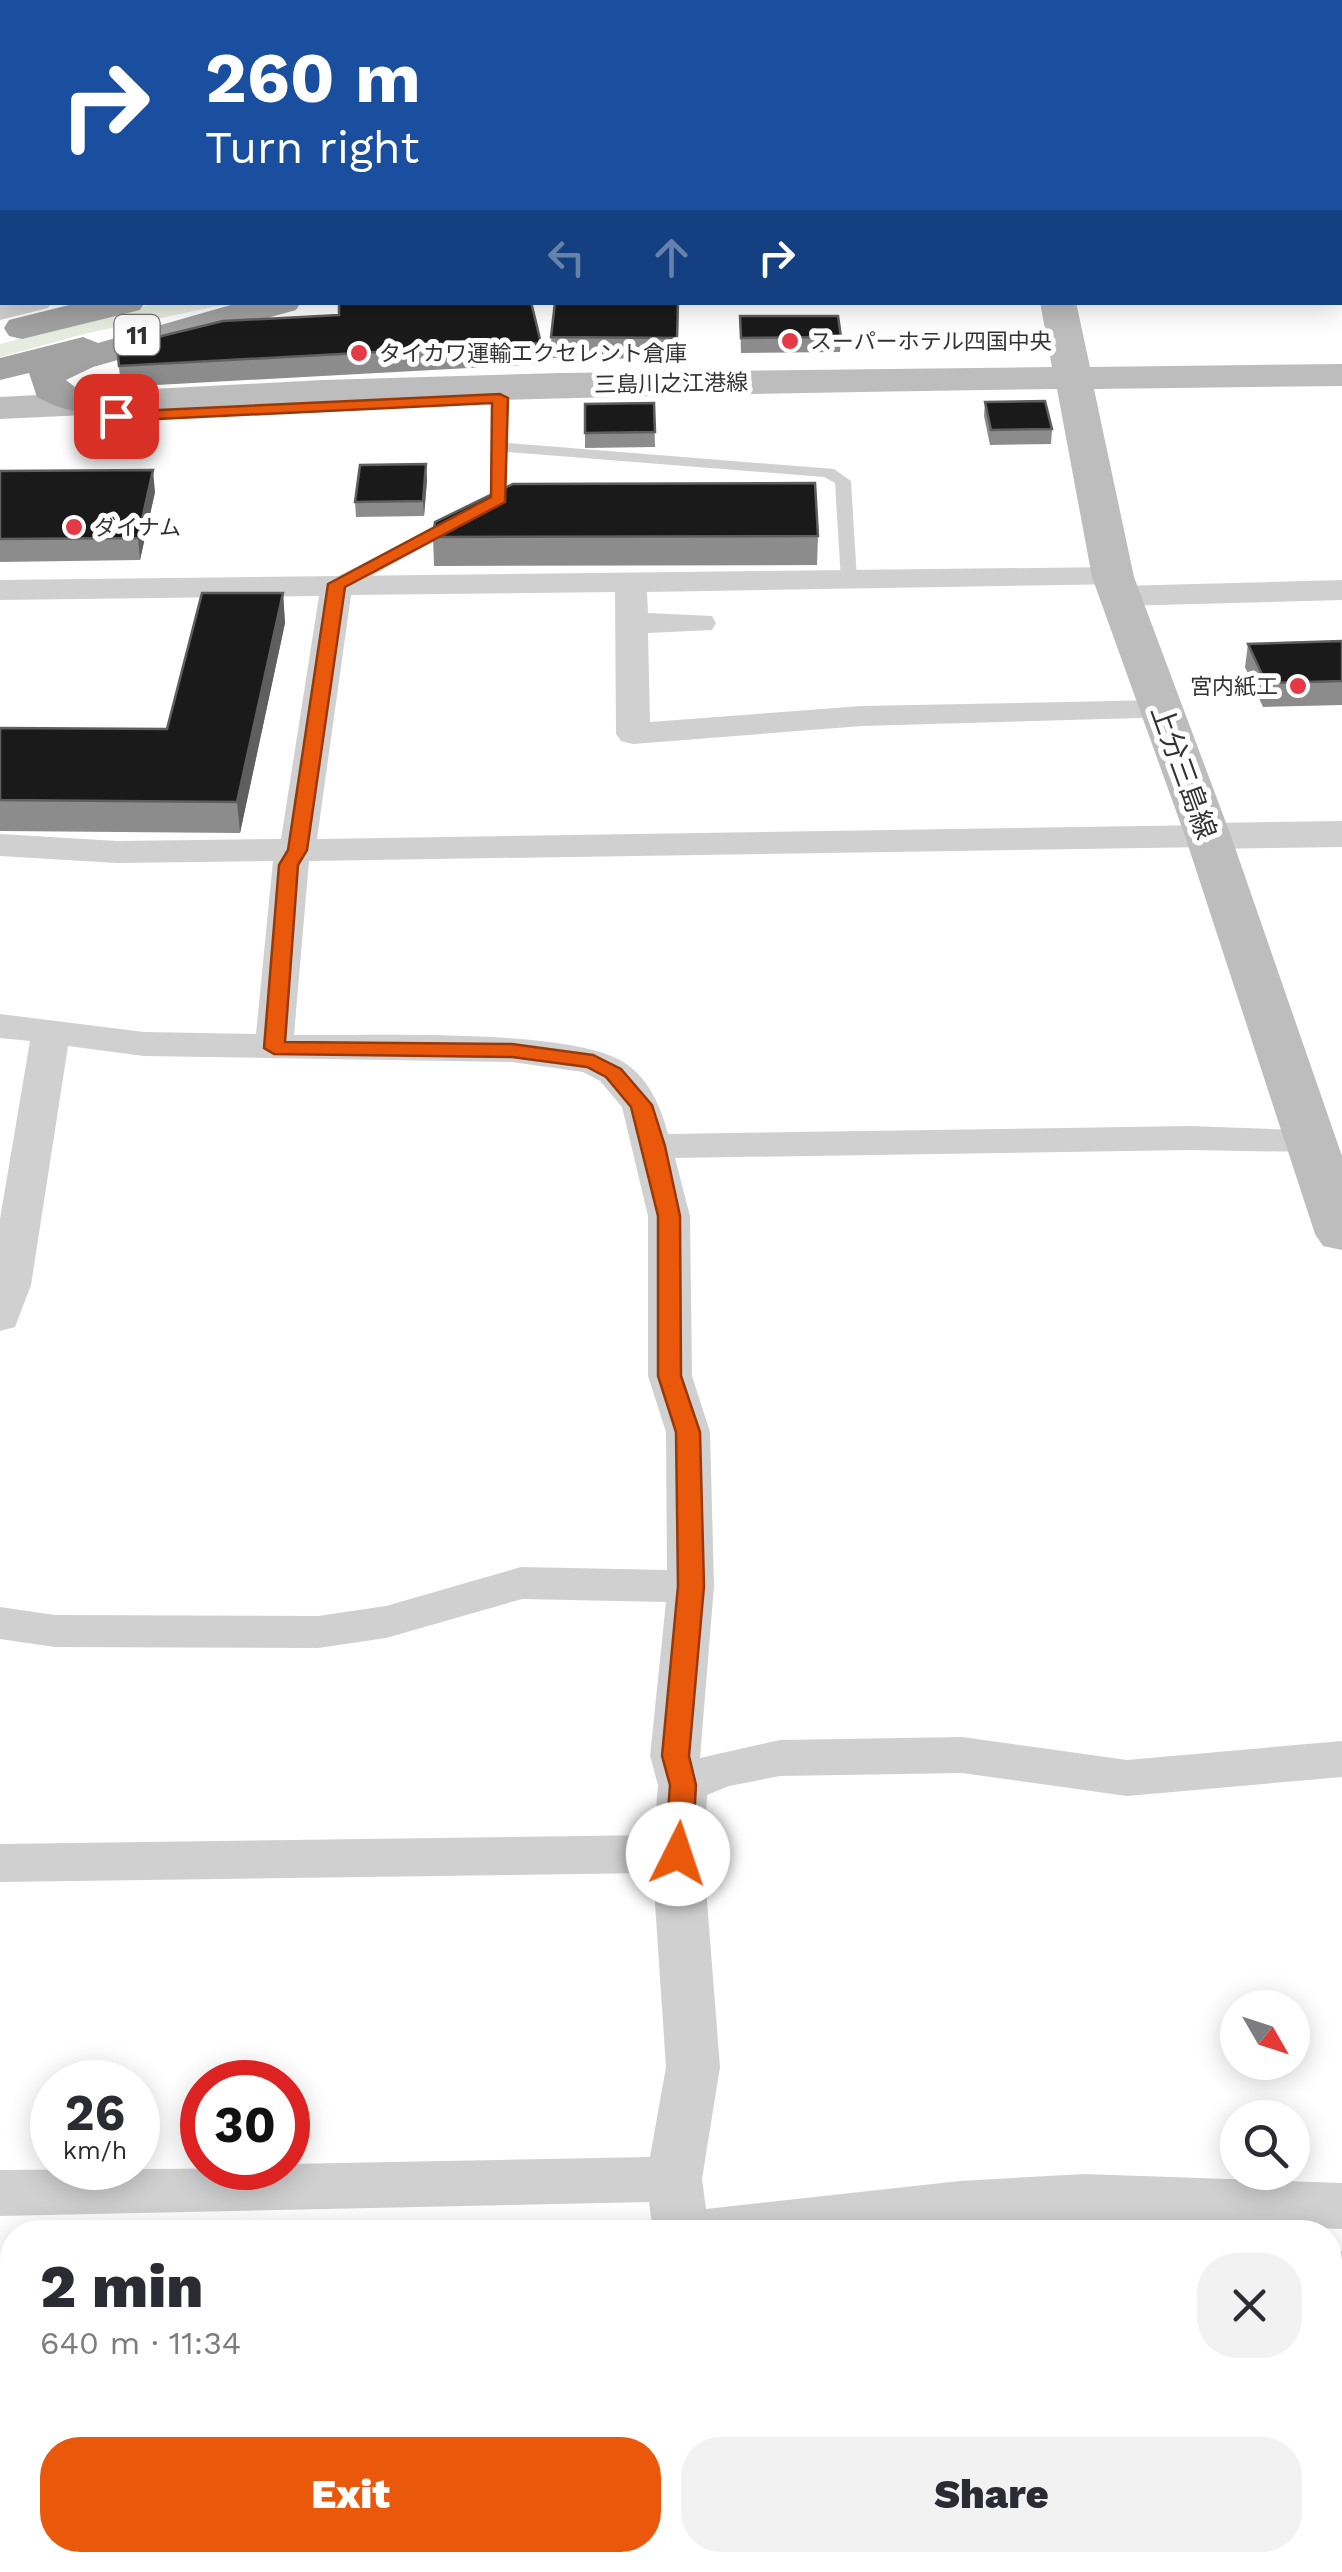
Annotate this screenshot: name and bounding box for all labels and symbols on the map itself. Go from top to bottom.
road number: 11 [114,315,160,355]
place label: スーパーホテル四国中央 [810,329,1052,354]
marker: スーパーホテル四国中央 [779,330,801,352]
place label: タイカワ運輸エクセレント倉庫 [379,341,687,366]
marker: タイカワ運輸エクセレント倉庫 [348,342,370,364]
street label: 三島川之江港線 [594,370,748,397]
pin [74,374,159,459]
place label: ダイナム [94,515,181,540]
marker: ダイナム [63,516,85,538]
place label: 宮内紙工 [1190,674,1278,699]
marker: 宮内紙工 [1287,675,1309,697]
street label: 上分三島線 [1144,701,1223,844]
position arrow [626,1802,730,1906]
north arrow [1220,1990,1310,2080]
speed limit sign: 30 [180,2060,310,2190]

